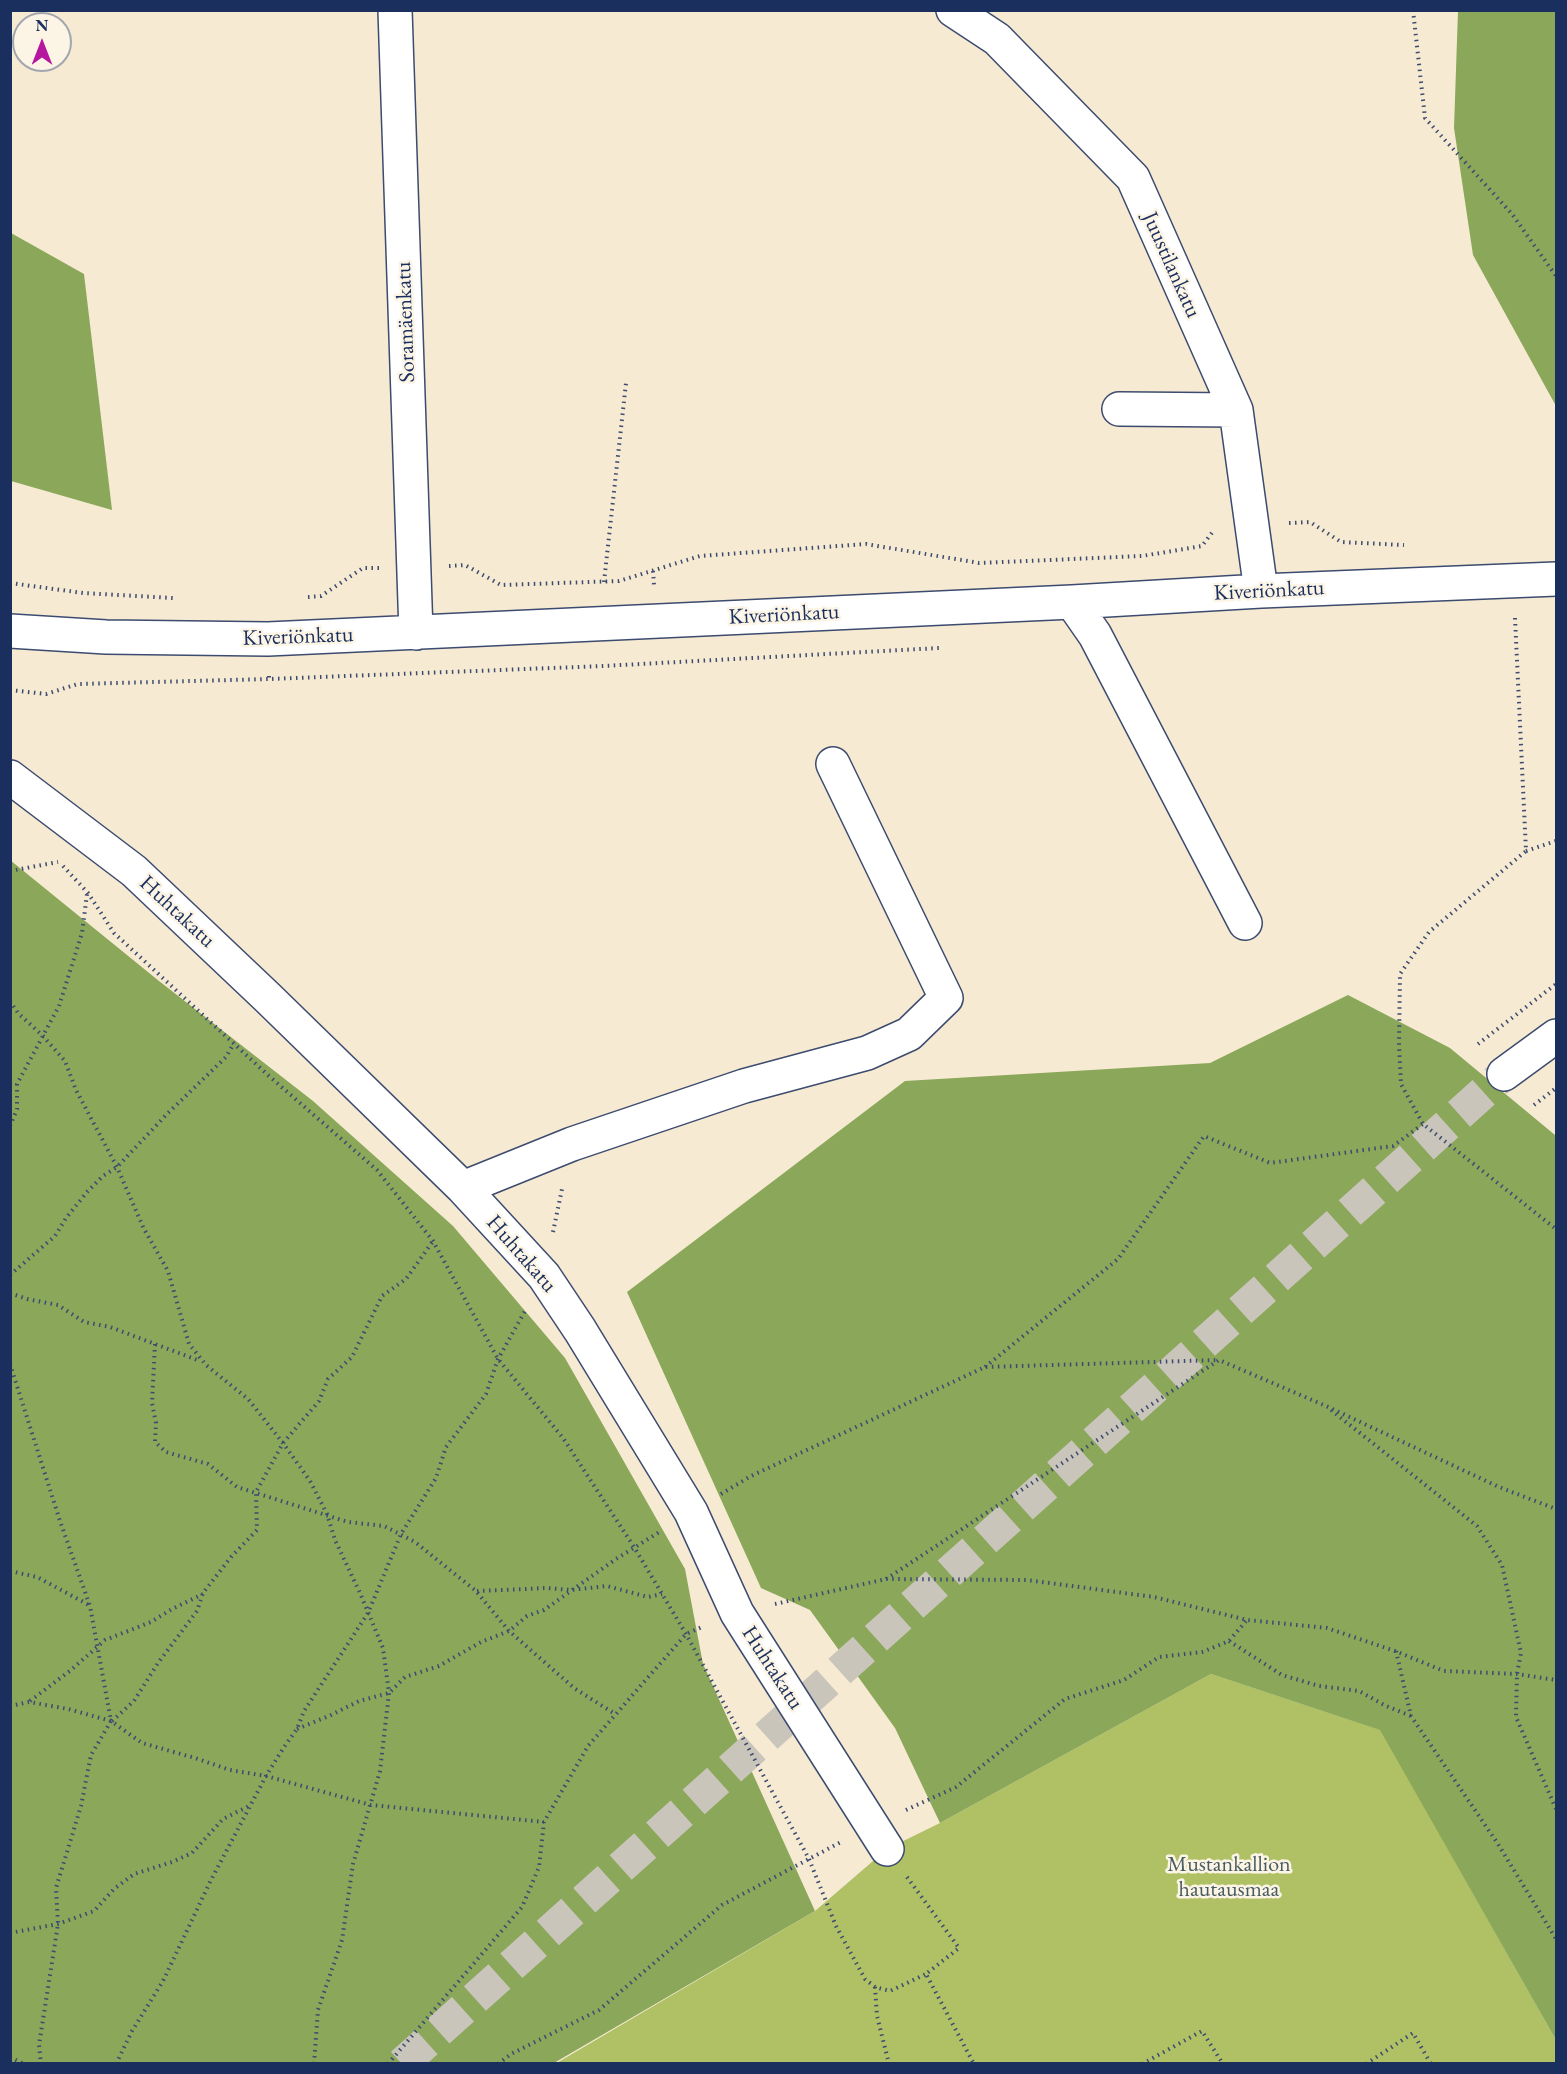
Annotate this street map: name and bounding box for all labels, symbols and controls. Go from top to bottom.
north arrow [12,12,72,72]
text: N [36,15,48,36]
street label: Juustilankatu [1136,208,1206,322]
street label: Soramäenkatu [391,261,421,383]
street label: Kiveriönkatu [1213,575,1325,607]
street label: Kiveriönkatu [728,599,840,631]
street label: Kiveriönkatu [242,622,354,652]
street label: Huhtakatu [134,870,220,954]
street label: Huhtakatu [480,1210,562,1298]
street label: Huhtakatu [735,1621,809,1715]
park label: Mustankallion hautausmaa [1167,1852,1291,1904]

